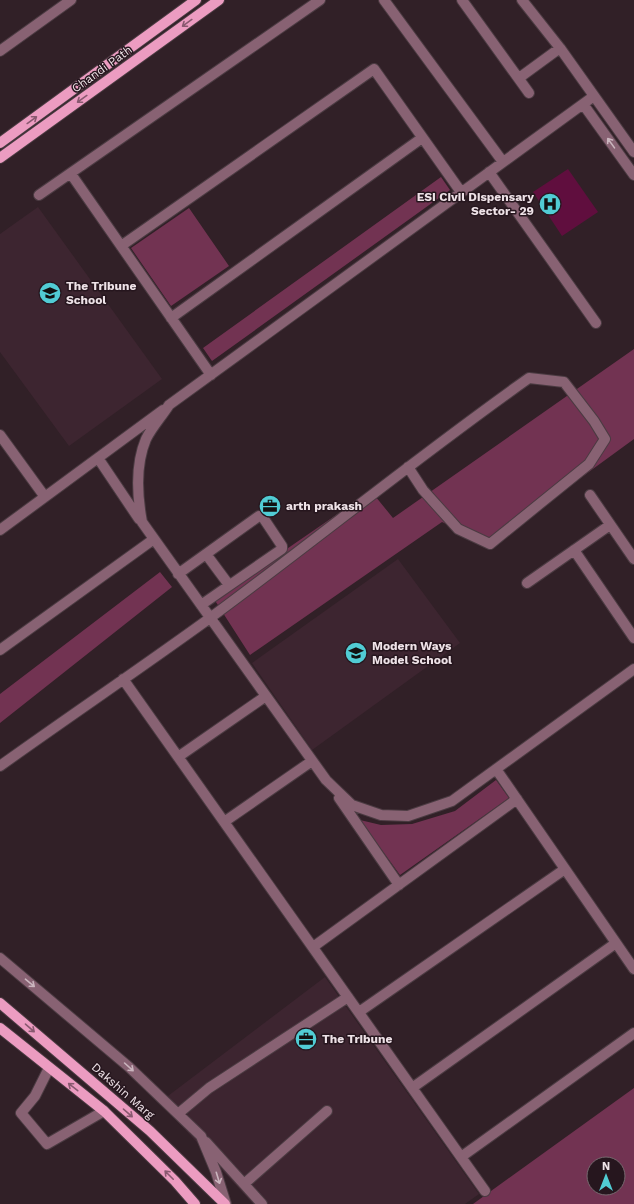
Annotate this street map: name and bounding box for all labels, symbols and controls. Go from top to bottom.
one-way arrow [182,19,193,27]
street label: Chandi Path [69,42,135,96]
one-way arrow [76,95,87,103]
one-way arrow [26,116,37,124]
one-way arrow [607,138,615,149]
place label: ESI Civil Dispensary Sector- 29 [417,190,534,218]
hospital icon: ESI Civil Dispensary Sector- 29 [537,191,563,217]
place label: The Tribune School [66,279,136,307]
school or university icon: The Tribune School [37,280,63,306]
office icon: arth prakash [257,493,283,519]
place label: arth prakash [286,499,362,513]
place label: Modern Ways Model School [372,639,452,667]
school or university icon: Modern Ways Model School [343,640,369,666]
one-way arrow [25,978,36,987]
one-way arrow [24,1024,35,1033]
office icon: The Tribune [293,1026,319,1052]
place label: The Tribune [322,1032,392,1046]
street label: Dakshin Marg [89,1060,158,1122]
one-way arrow [124,1063,134,1072]
one-way arrow [68,1082,79,1091]
one-way arrow [123,1108,134,1117]
north arrow [586,1156,626,1196]
text: N [602,1160,610,1173]
one-way arrow [164,1170,174,1180]
one-way arrow [214,1171,222,1183]

